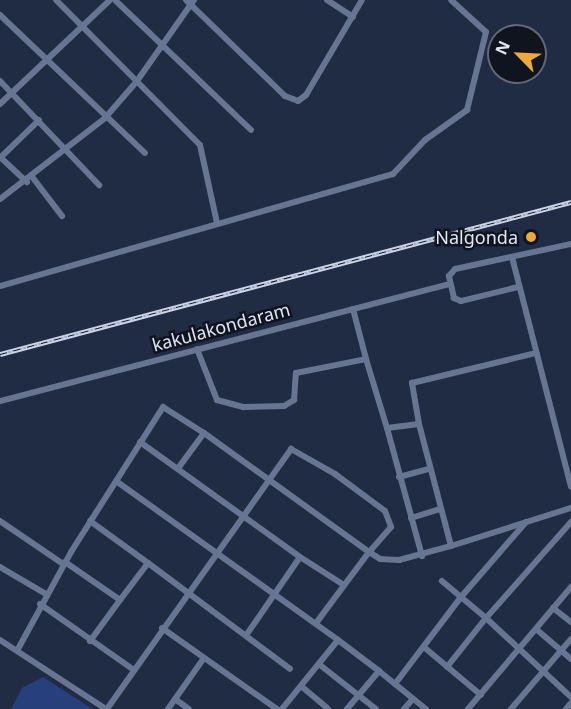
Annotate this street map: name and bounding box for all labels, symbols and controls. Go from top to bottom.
north arrow [487,24,547,84]
text: N [490,37,515,58]
place label: Nalgonda [435,226,518,248]
marker: Nalgonda [522,228,540,246]
street label: kakulakondaram [150,298,292,356]

